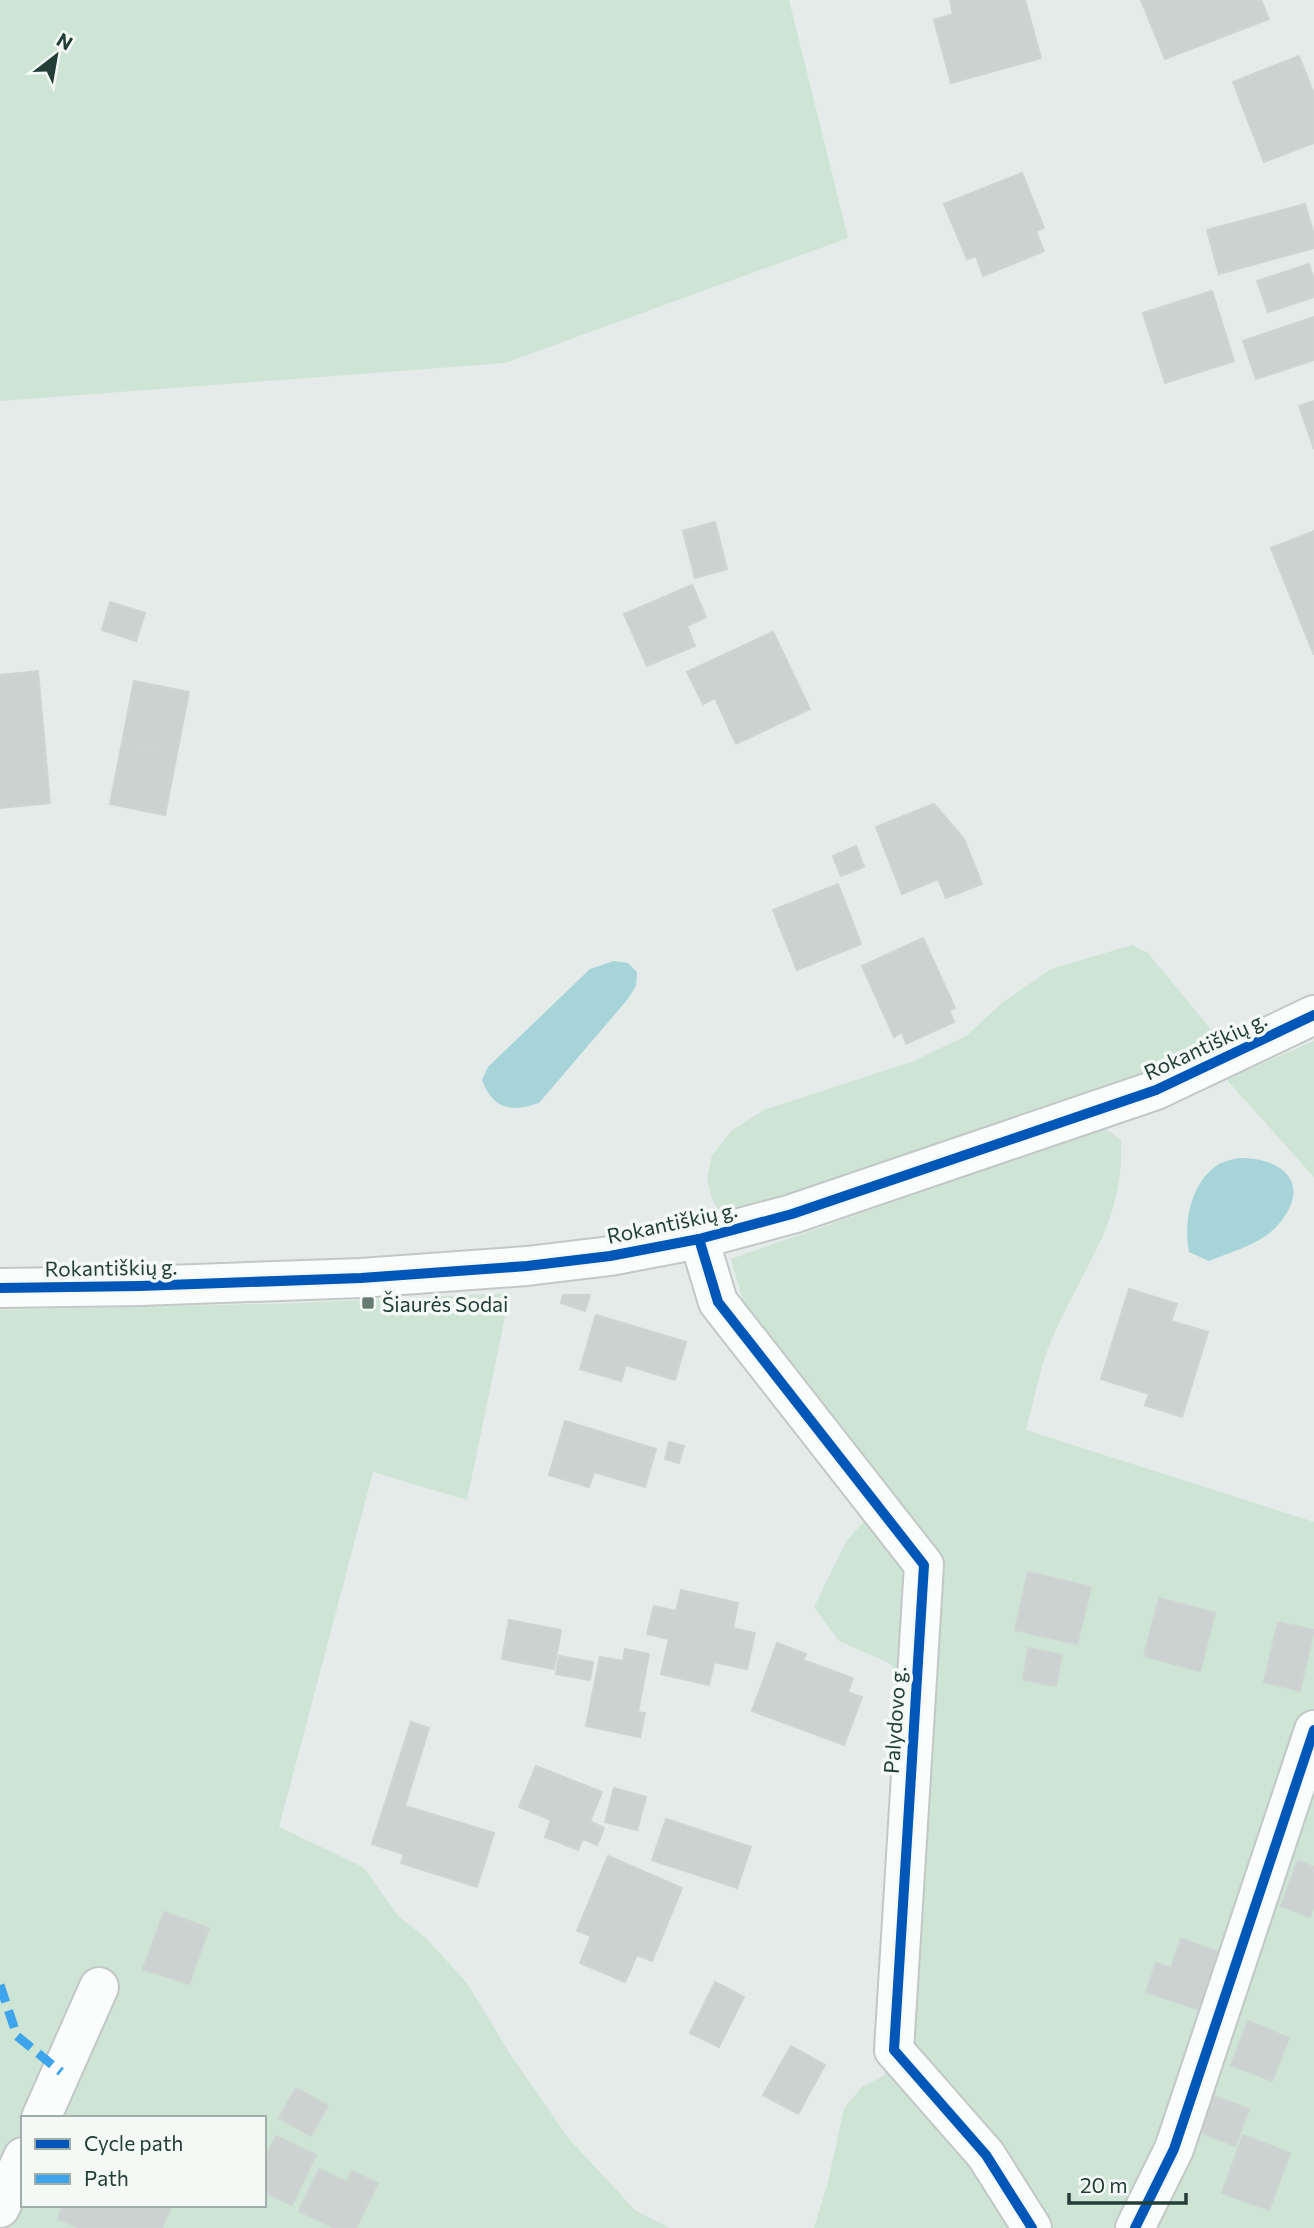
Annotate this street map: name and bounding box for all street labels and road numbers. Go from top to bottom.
street label: Rokantiškių g. [1140,1006,1270,1084]
street label: Rokantiškių g. [604,1196,740,1248]
street label: Rokantiškių g. [44,1253,178,1281]
street label: Palydovo g. [878,1665,910,1775]

